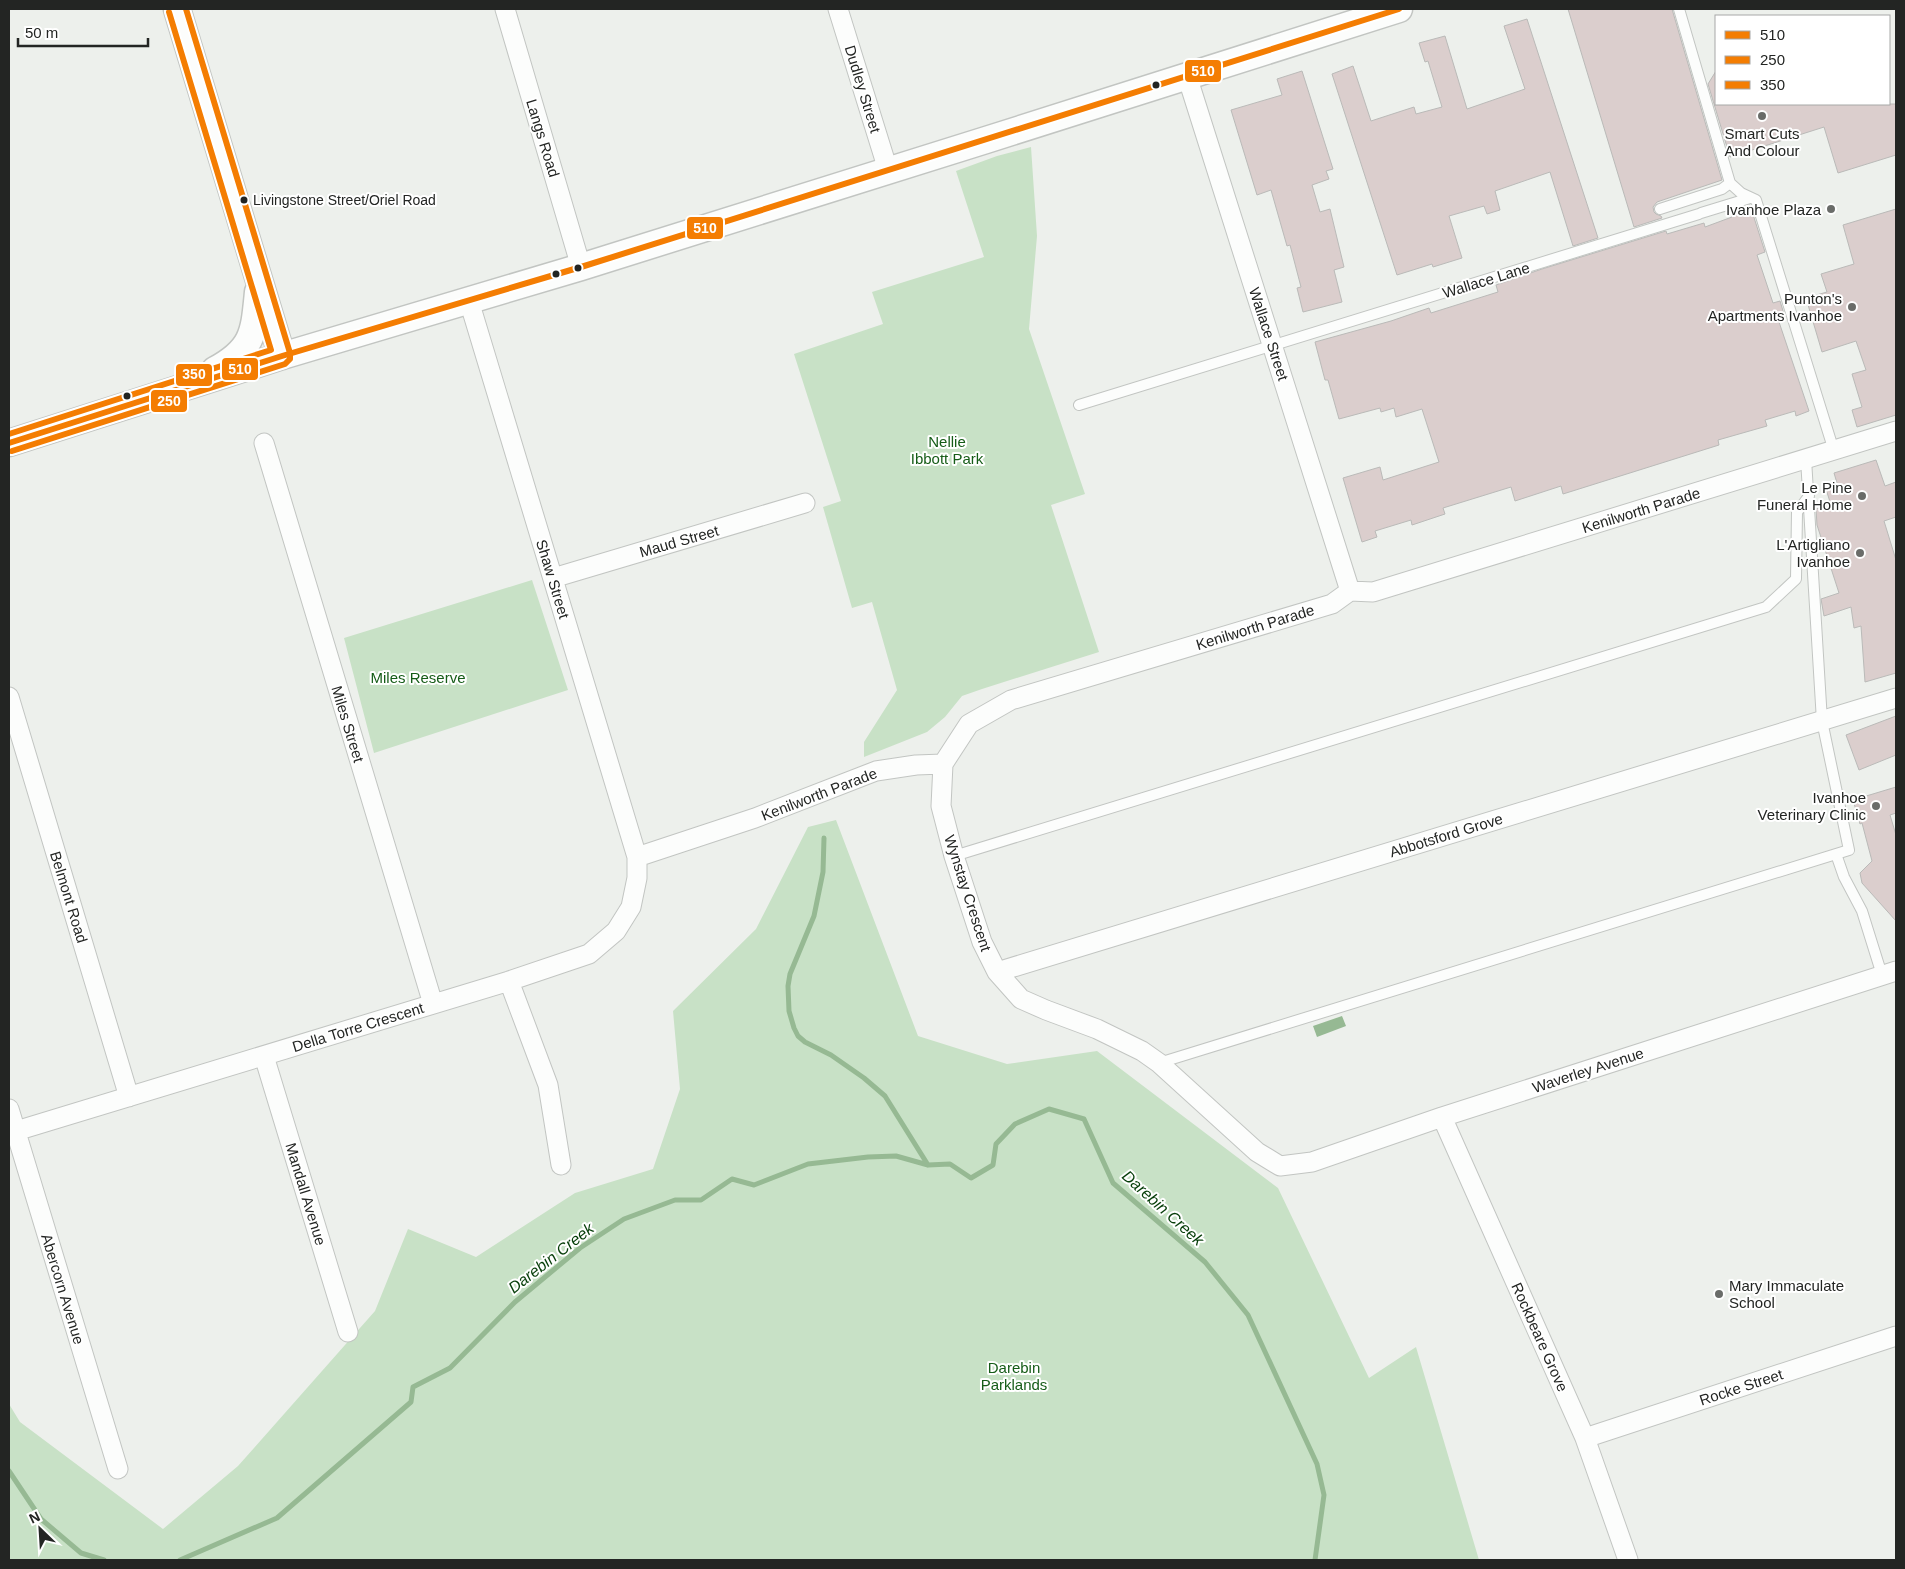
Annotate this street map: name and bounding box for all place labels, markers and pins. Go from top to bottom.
unlabelled marker [1151,80,1161,90]
marker: Smart Cuts And Colour [1756,110,1768,122]
place label: Smart Cuts And Colour [1724,125,1800,159]
place label: Livingstone Street/Oriel Road [253,192,436,208]
marker: Livingstone Street/Oriel Road [239,195,249,205]
place label: Ivanhoe Plaza [1726,201,1822,218]
marker: Ivanhoe Plaza [1825,203,1837,215]
unlabelled marker [573,263,583,273]
unlabelled marker [551,269,561,279]
place label: Punton's Apartments Ivanhoe [1708,290,1842,324]
marker: Punton's Apartments Ivanhoe [1846,301,1858,313]
unlabelled marker [122,391,132,401]
place label: Le Pine Funeral Home [1757,479,1852,513]
marker: Le Pine Funeral Home [1856,490,1868,502]
place label: L'Artigliano Ivanhoe [1776,536,1850,570]
marker: L'Artigliano Ivanhoe [1854,547,1866,559]
place label: Ivanhoe Veterinary Clinic [1758,789,1866,823]
marker: Ivanhoe Veterinary Clinic [1870,800,1882,812]
place label: Mary Immaculate School [1729,1277,1844,1311]
marker: Mary Immaculate School [1713,1288,1725,1300]

